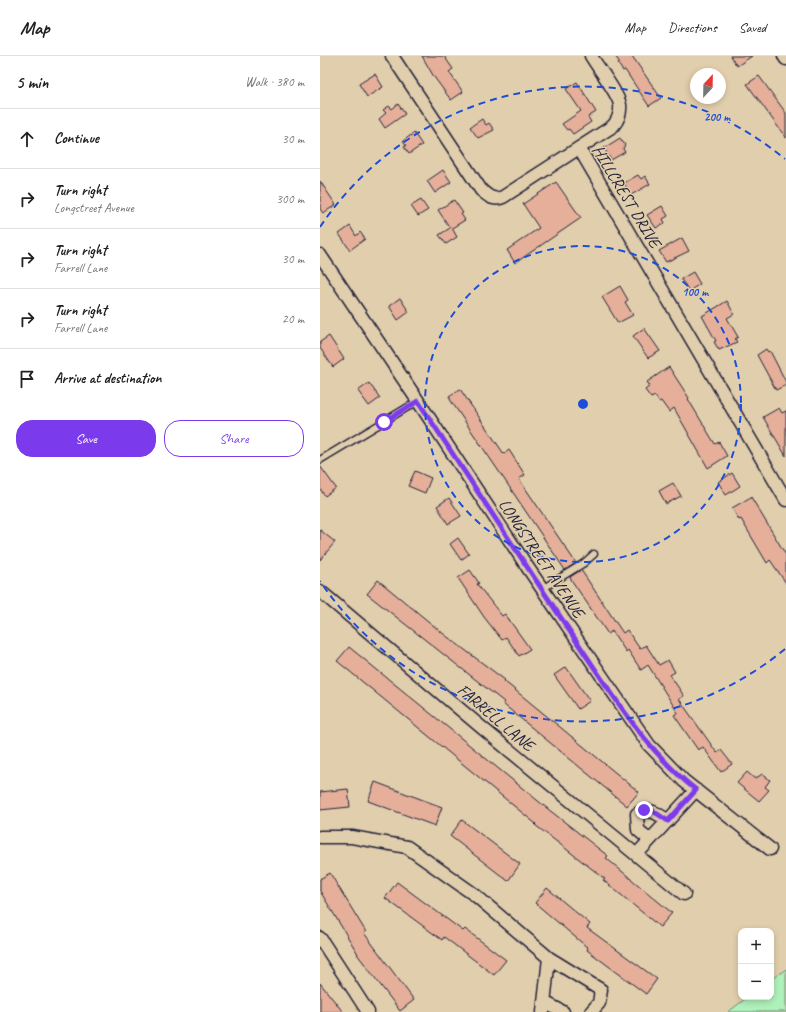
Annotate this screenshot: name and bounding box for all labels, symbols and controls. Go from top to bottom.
text: Map [20,16,50,40]
text: Map [625,19,646,36]
text: Directions [668,19,717,36]
text: Saved [739,19,766,36]
north arrow [690,68,726,104]
text: 5 min [16,72,48,93]
text: Walk · 380 m [245,74,304,90]
text: 200 m [704,109,731,125]
icon: ahead [16,128,38,150]
text: Continue [54,129,99,148]
text: 30 m [282,131,304,147]
street label: HILLCREST DRIVE [588,141,667,253]
text: Turn right [54,181,107,200]
icon: right [16,188,38,210]
text: 300 m [276,191,304,207]
text: Longstreet Avenue [54,200,134,216]
text: Turn right [54,241,107,260]
icon: right [16,248,38,270]
text: 30 m [282,251,304,267]
text: Farrell Lane [54,260,107,276]
text: 100 m [682,284,709,300]
text: Turn right [54,301,107,320]
icon: right [16,308,38,330]
text: 20 m [282,311,304,327]
text: Farrell Lane [54,320,107,336]
icon: arrive [16,368,38,390]
text: Arrive at destination [54,369,161,388]
centre of rings [576,397,590,411]
route start [375,413,393,431]
button: Save [16,420,156,457]
button: Share [164,420,304,457]
street label: LONGSTREET AVENUE [494,495,590,623]
street label: FARRELL LANE [453,679,540,757]
route end [635,801,653,819]
map controls [738,928,774,1000]
button: + [738,928,774,964]
button: − [738,964,774,1000]

